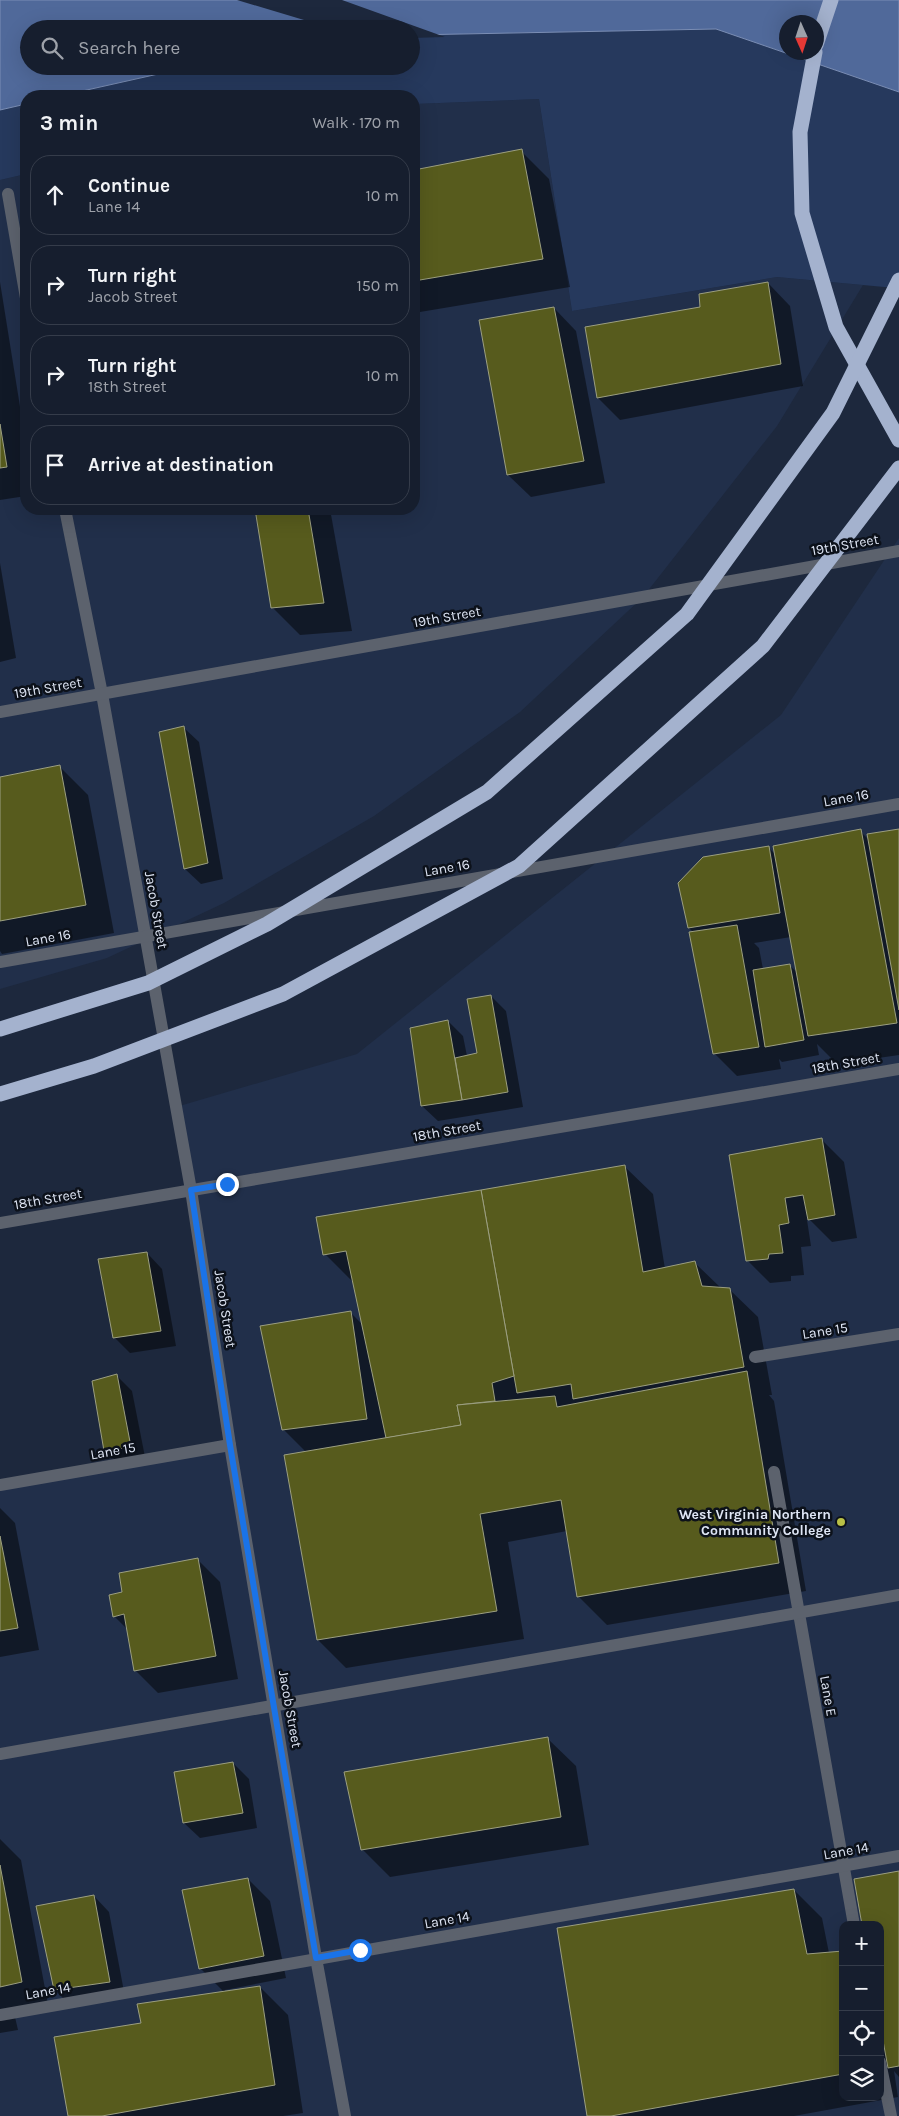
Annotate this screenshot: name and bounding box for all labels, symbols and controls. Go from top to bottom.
north arrow [779,15,824,60]
search box [20,20,420,75]
icon: search [38,34,66,62]
text: Search here [78,37,180,59]
text: 3 min [40,111,98,135]
text: Walk · 170 m [312,113,400,132]
text: Continue [88,175,170,197]
icon: ahead [41,181,69,209]
text: 10 m [365,186,399,205]
text: Lane 14 [88,197,140,216]
text: Turn right [88,265,177,287]
icon: right [41,271,69,299]
text: 150 m [356,276,399,295]
text: Jacob Street [88,287,177,306]
text: Turn right [88,355,177,377]
icon: right [41,361,69,389]
text: 10 m [365,366,399,385]
text: 18th Street [88,377,167,396]
icon: arrive [41,451,69,479]
text: Arrive at destination [88,454,274,476]
street label: 19th Street [810,531,880,559]
street label: 19th Street [412,603,482,631]
street label: 19th Street [13,674,83,702]
street label: Lane 16 [822,786,870,810]
street label: Lane 16 [423,856,471,880]
street label: Jacob Street [141,870,171,950]
street label: Lane 16 [24,926,72,950]
street label: 18th Street [811,1049,881,1077]
street label: 18th Street [412,1117,482,1145]
route end [216,1173,239,1196]
street label: 18th Street [13,1185,83,1213]
street label: Jacob Street [210,1269,240,1349]
street label: Lane 15 [801,1319,849,1343]
street label: Lane 15 [89,1439,137,1463]
place label: West Virginia Northern Community College [679,1506,831,1539]
marker: West Virginia Northern Community College [835,1516,847,1528]
street label: Jacob Street [275,1669,305,1749]
street label: Lane E [816,1674,840,1718]
street label: Lane 14 [822,1839,870,1863]
street label: Lane 14 [423,1908,471,1932]
map controls [839,1921,884,2101]
button: + [839,1921,884,1966]
route start [349,1939,372,1962]
button: − [839,1966,884,2011]
street label: Lane 14 [24,1979,72,2003]
button: locate [839,2011,884,2056]
button: layers [839,2056,884,2101]

